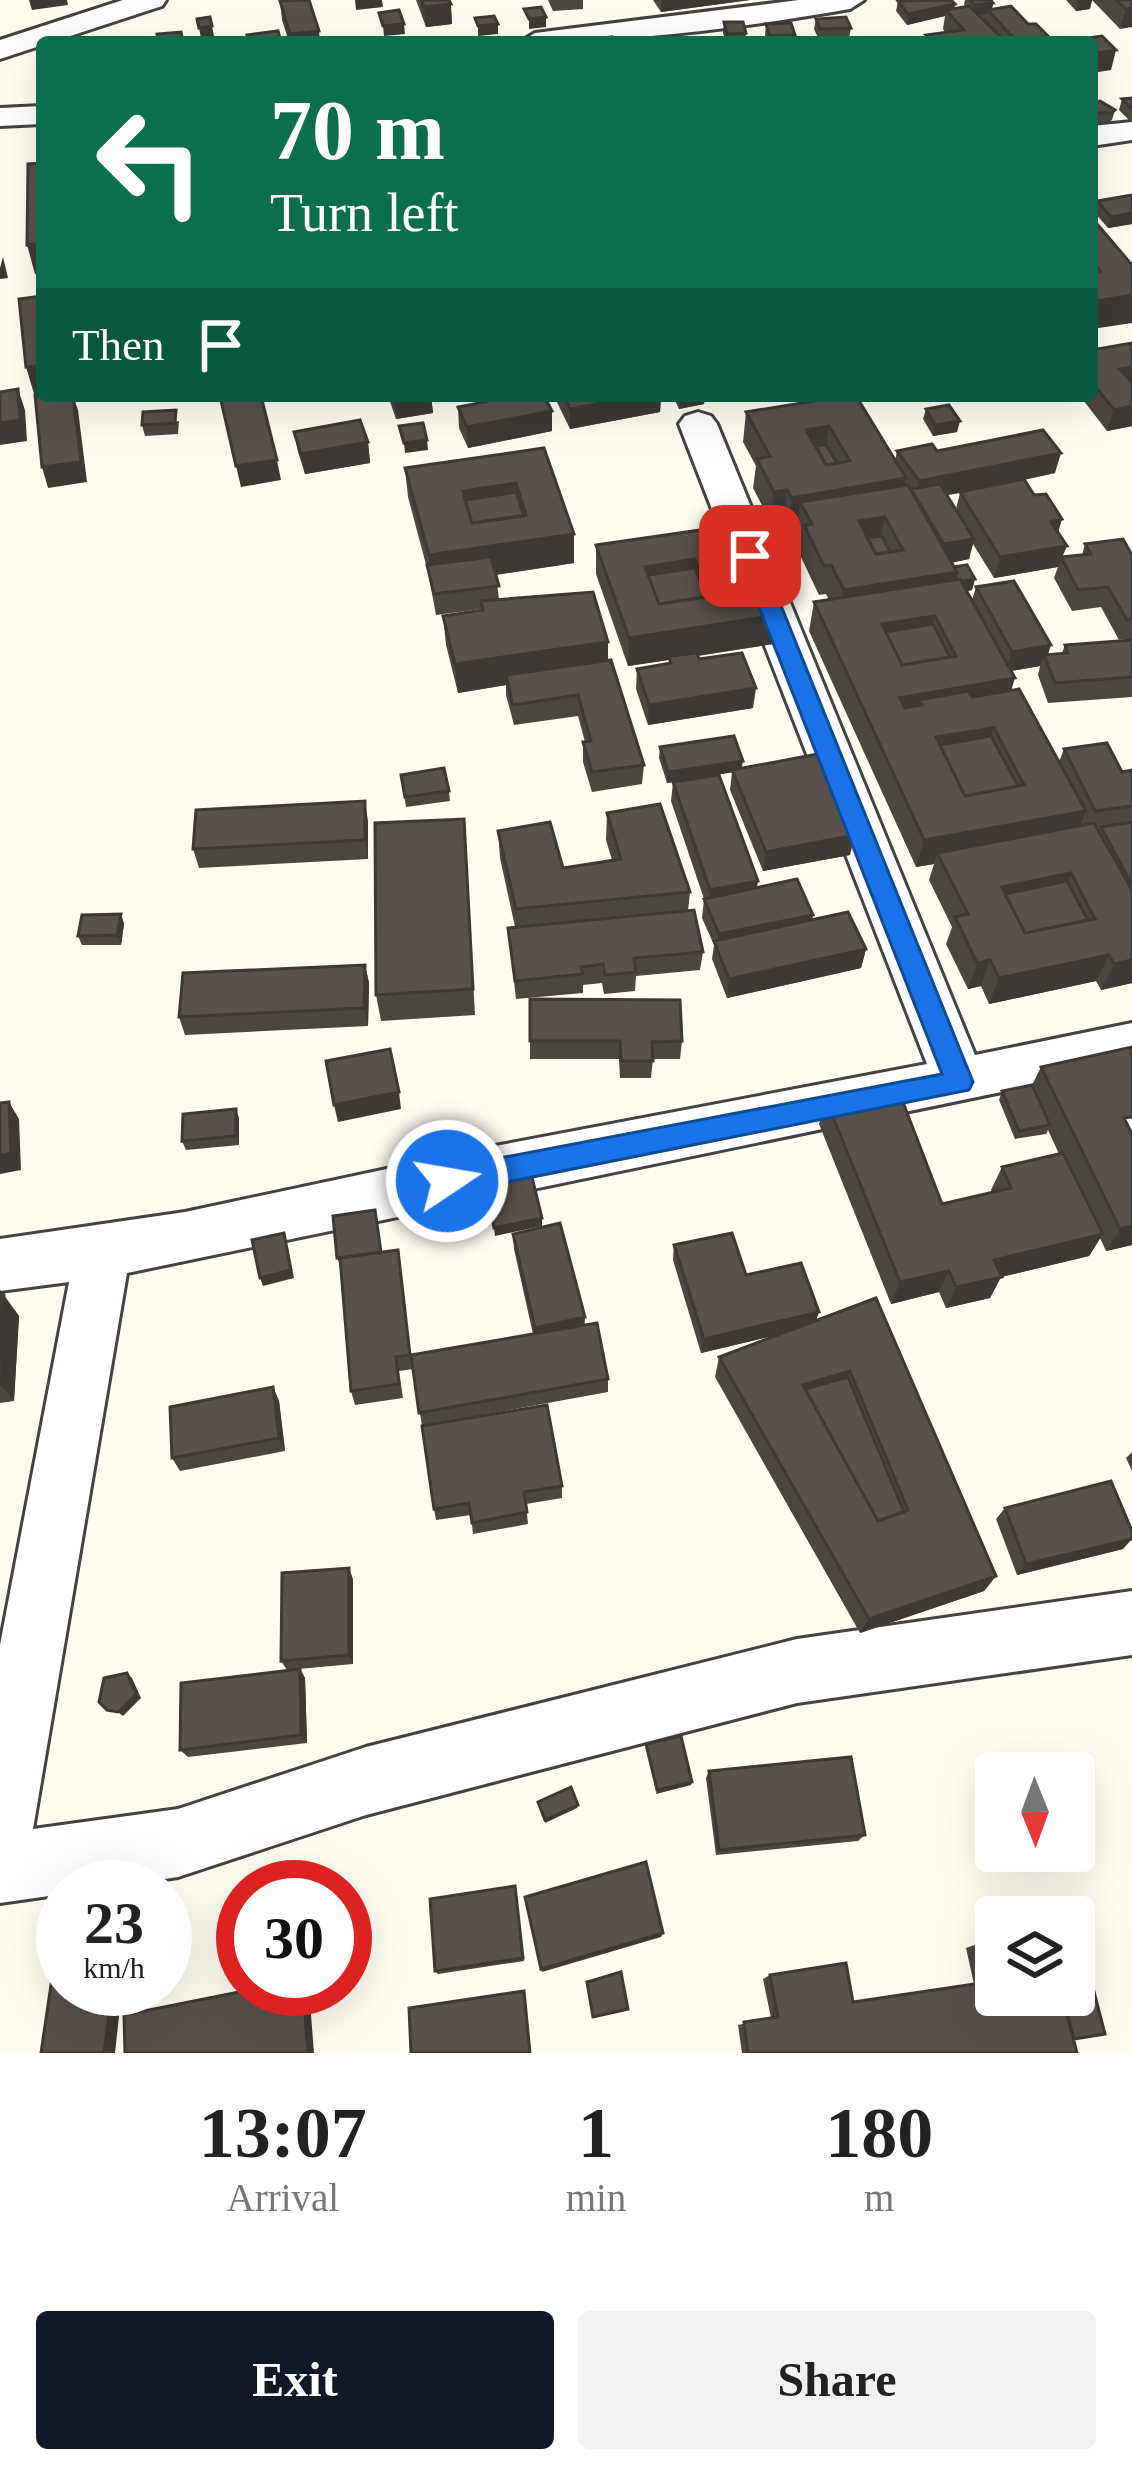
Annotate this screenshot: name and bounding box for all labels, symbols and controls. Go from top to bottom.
icon: left [72,84,228,240]
text: 70 m [270,84,445,177]
text: Turn left [270,183,459,243]
icon: arrive [188,312,254,378]
text: Then [72,320,164,370]
pin [699,505,801,607]
icon: arrive [717,523,783,589]
position arrow [384,1118,510,1244]
north arrow [975,1752,1095,1872]
map controls [975,1752,1095,2016]
speed limit sign: 30 [216,1860,372,2016]
text: 23 [84,1890,144,1956]
button: layers [975,1896,1095,2016]
text: km/h [83,1951,145,1984]
text: 13:07 [199,2093,367,2173]
text: 1 [578,2093,614,2173]
text: 180 [825,2093,933,2173]
text: Arrival [227,2176,339,2219]
text: min [566,2176,626,2219]
text: m [864,2176,894,2219]
button: Exit [36,2311,554,2449]
button: Share [578,2311,1096,2449]

